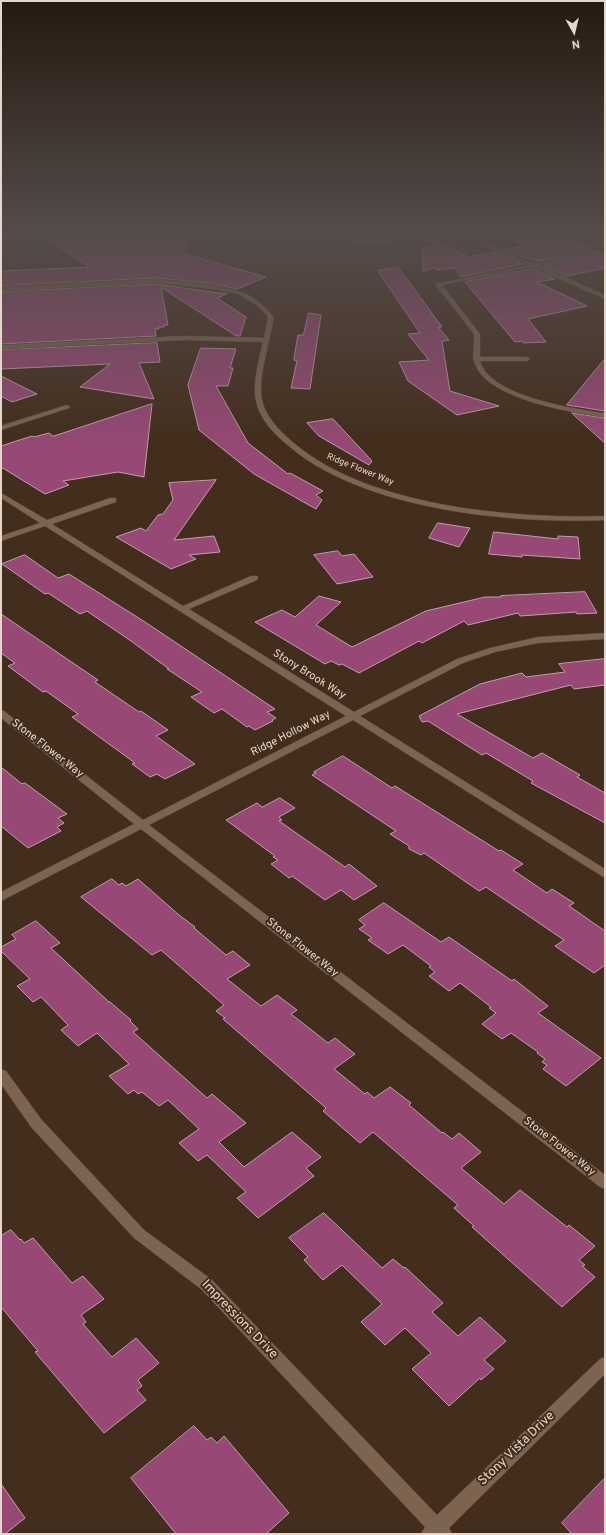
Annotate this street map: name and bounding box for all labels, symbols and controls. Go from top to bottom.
north arrow [554,12,594,52]
text: N [571,36,581,51]
street label: Ridge Flower Way [325,452,395,488]
street label: Stony Brook Way [270,647,348,703]
street label: Ridge Hollow Way [249,708,333,760]
street label: Stone Flower Way [8,717,86,781]
street label: Stone Flower Way [263,916,341,980]
street label: Stone Flower Way [520,1115,598,1179]
street label: Impressions Drive [197,1277,281,1363]
street label: Stony Vista Drive [476,1409,558,1489]

